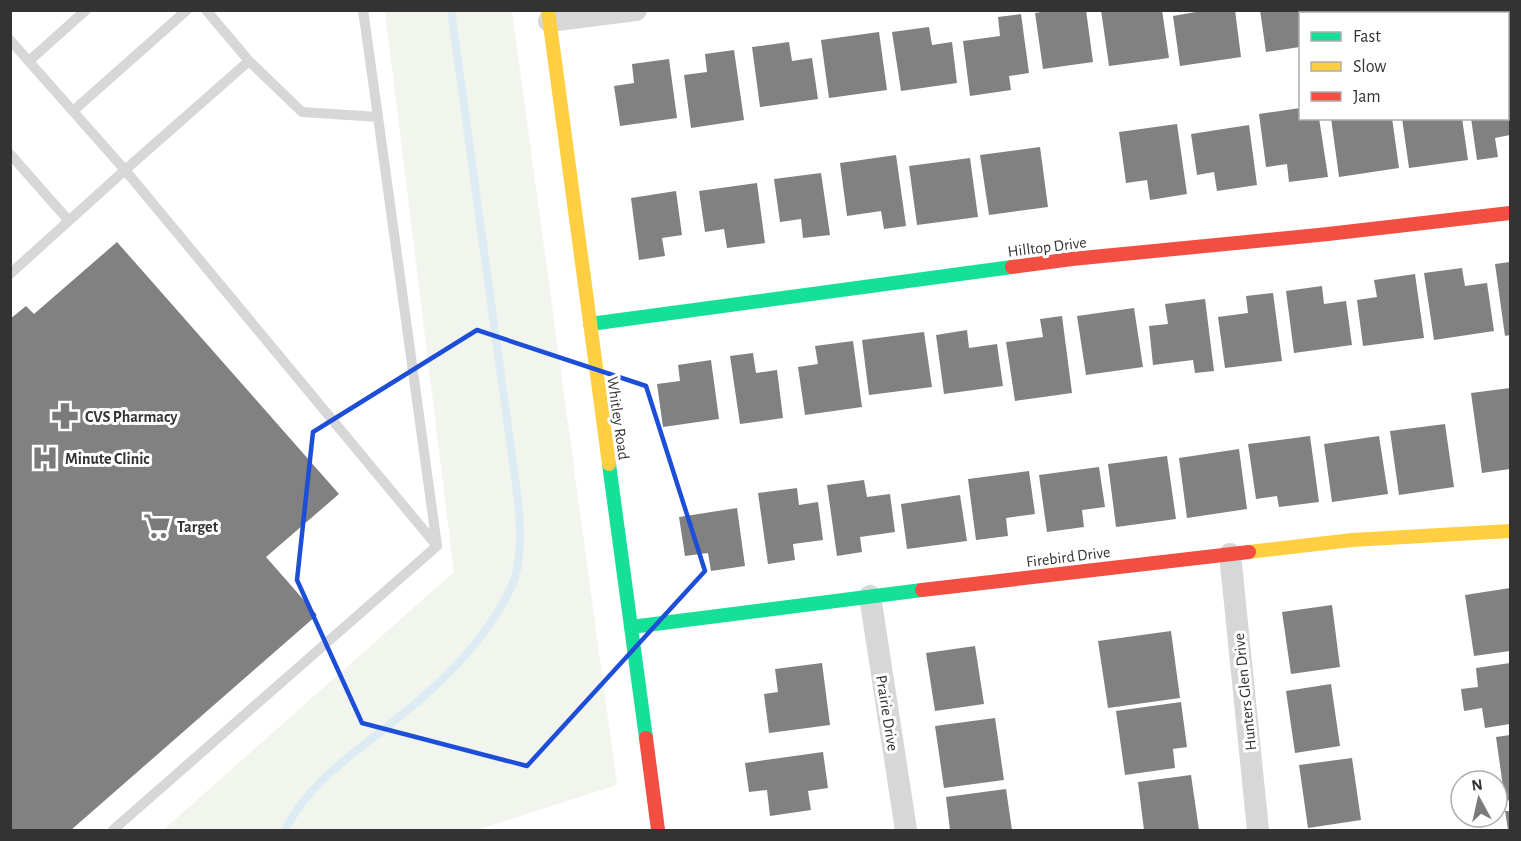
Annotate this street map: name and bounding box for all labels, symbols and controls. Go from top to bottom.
legend [1299,12,1509,120]
text: Fast [1353,28,1381,46]
text: Slow [1353,58,1386,76]
text: Jam [1353,88,1381,106]
street label: Hilltop Drive [1007,234,1088,260]
street label: Whitley Road [603,375,632,461]
pharmacy icon: CVS Pharmacy [50,401,80,431]
place label: CVS Pharmacy [85,409,178,426]
hospital icon: Minute Clinic [30,443,60,473]
place label: Minute Clinic [65,451,150,467]
supermarket icon: Target [142,511,172,541]
place label: Target [177,519,219,535]
street label: Firebird Drive [1025,544,1111,570]
street label: Hunters Glen Drive [1231,632,1259,751]
street label: Prairie Drive [873,674,901,752]
north arrow [1449,769,1509,829]
text: N [1470,776,1484,794]

